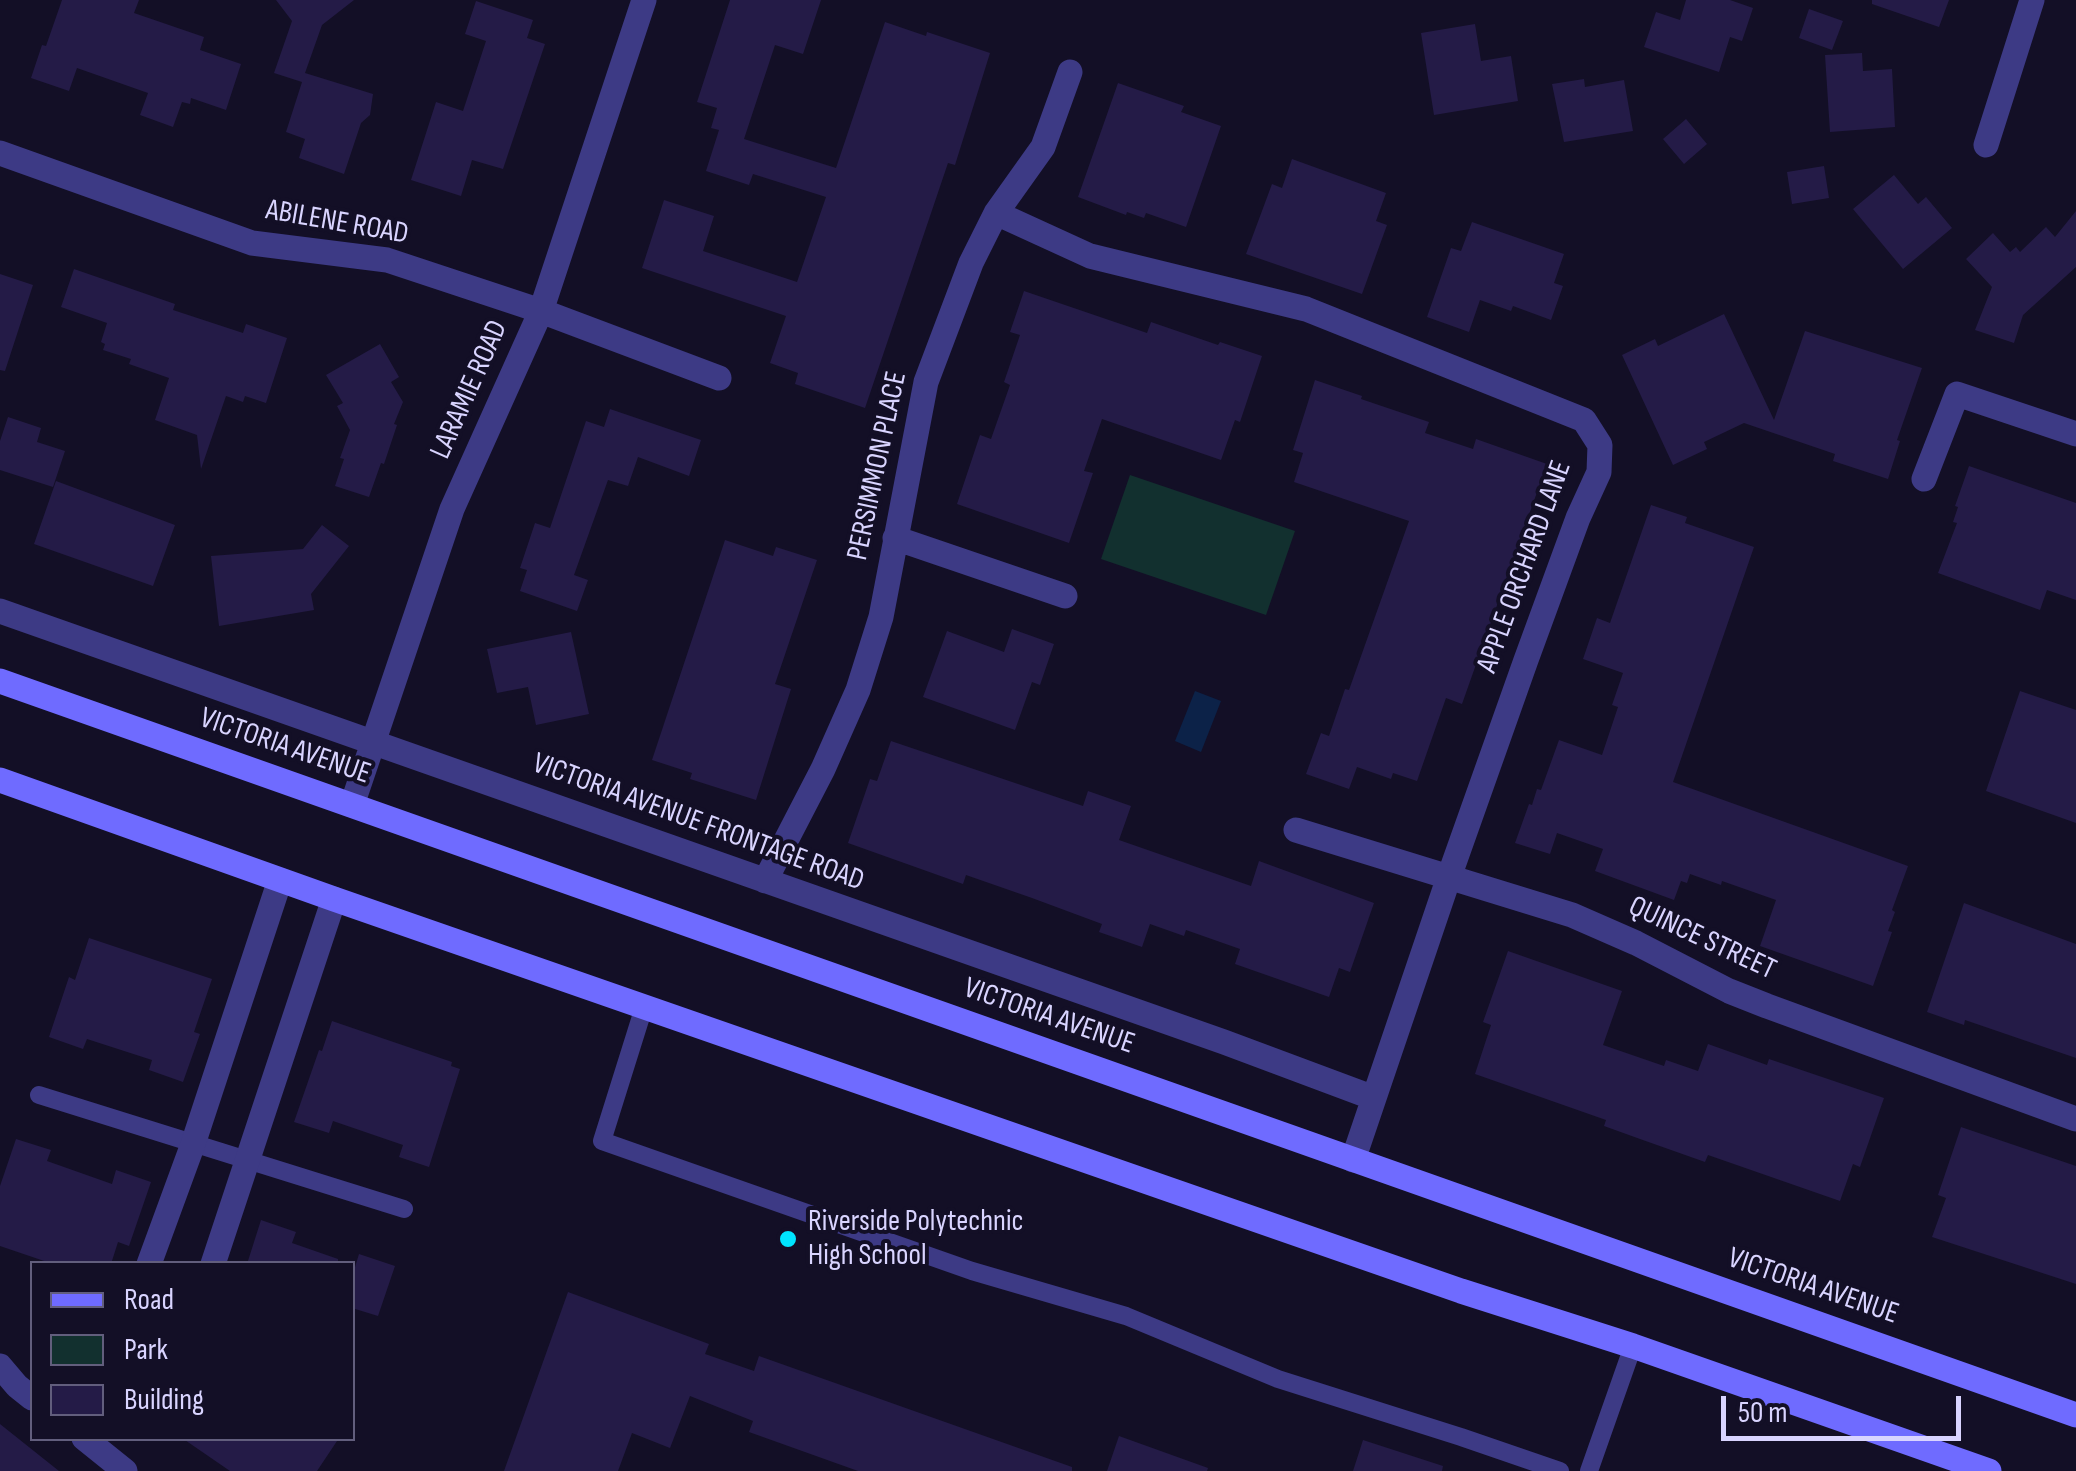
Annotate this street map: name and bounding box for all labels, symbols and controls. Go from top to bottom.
street label: ABILENE ROAD [263,193,411,253]
street label: LARAMIE ROAD [424,315,516,465]
street label: PERSIMMON PLACE [840,368,916,564]
street label: APPLE ORCHARD LANE [1470,456,1580,678]
street label: VICTORIA AVENUE [195,701,375,793]
street label: VICTORIA AVENUE FRONTAGE ROAD [527,746,869,900]
street label: QUINCE STREET [1623,889,1781,989]
street label: VICTORIA AVENUE [959,971,1139,1063]
place label: Riverside Polytechnic High School [808,1204,1023,1274]
marker: Riverside Polytechnic High School [777,1228,799,1250]
street label: VICTORIA AVENUE [1723,1241,1903,1333]
legend [30,1261,355,1441]
text: Road [124,1282,174,1318]
text: Park [124,1332,168,1368]
scale bar [1726,1376,1966,1438]
text: Building [124,1382,204,1418]
text: 50 m [1738,1395,1787,1431]

